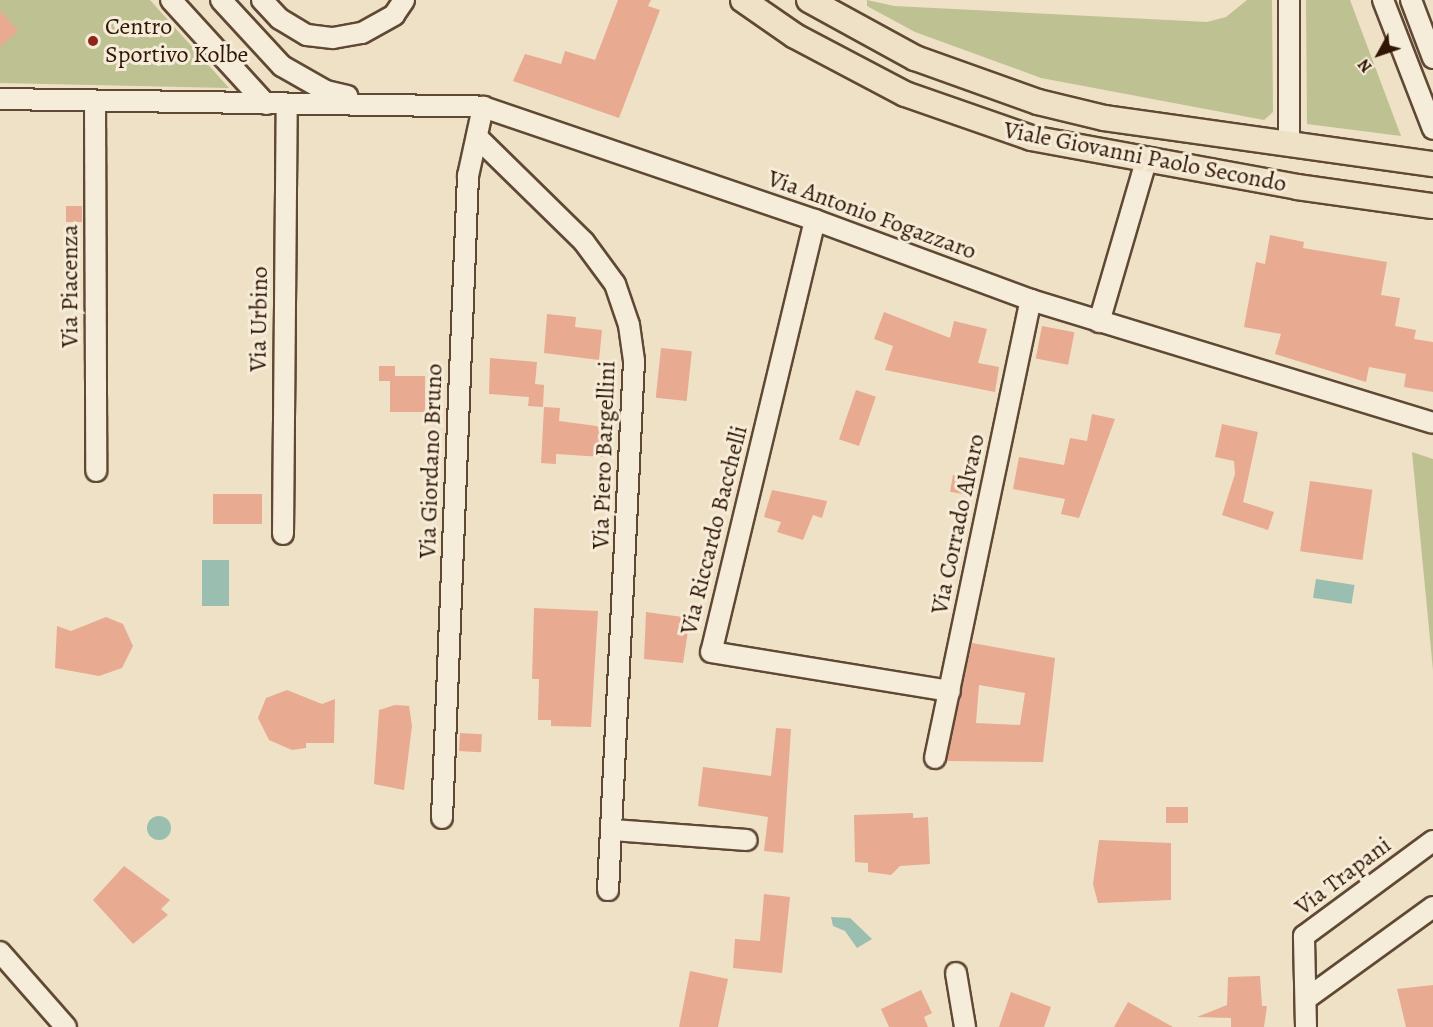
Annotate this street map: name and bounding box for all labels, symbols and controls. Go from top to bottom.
place label: Centro Sportivo Kolbe [105,13,248,69]
north arrow [1349,24,1409,84]
marker: Centro Sportivo Kolbe [86,34,100,48]
text: N [1353,54,1377,77]
street label: Viale Giovanni Paolo Secondo [1001,115,1289,199]
street label: Via Antonio Fogazzaro [764,164,980,266]
street label: Via Piacenza [56,224,84,348]
street label: Via Urbino [244,266,274,372]
street label: Via Piero Bargellini [586,360,622,550]
street label: Via Giordano Bruno [413,363,449,559]
street label: Via Riccardo Bacchelli [674,422,754,638]
street label: Via Corrado Alvaro [925,431,991,617]
street label: Via Trapani [1289,831,1397,921]

